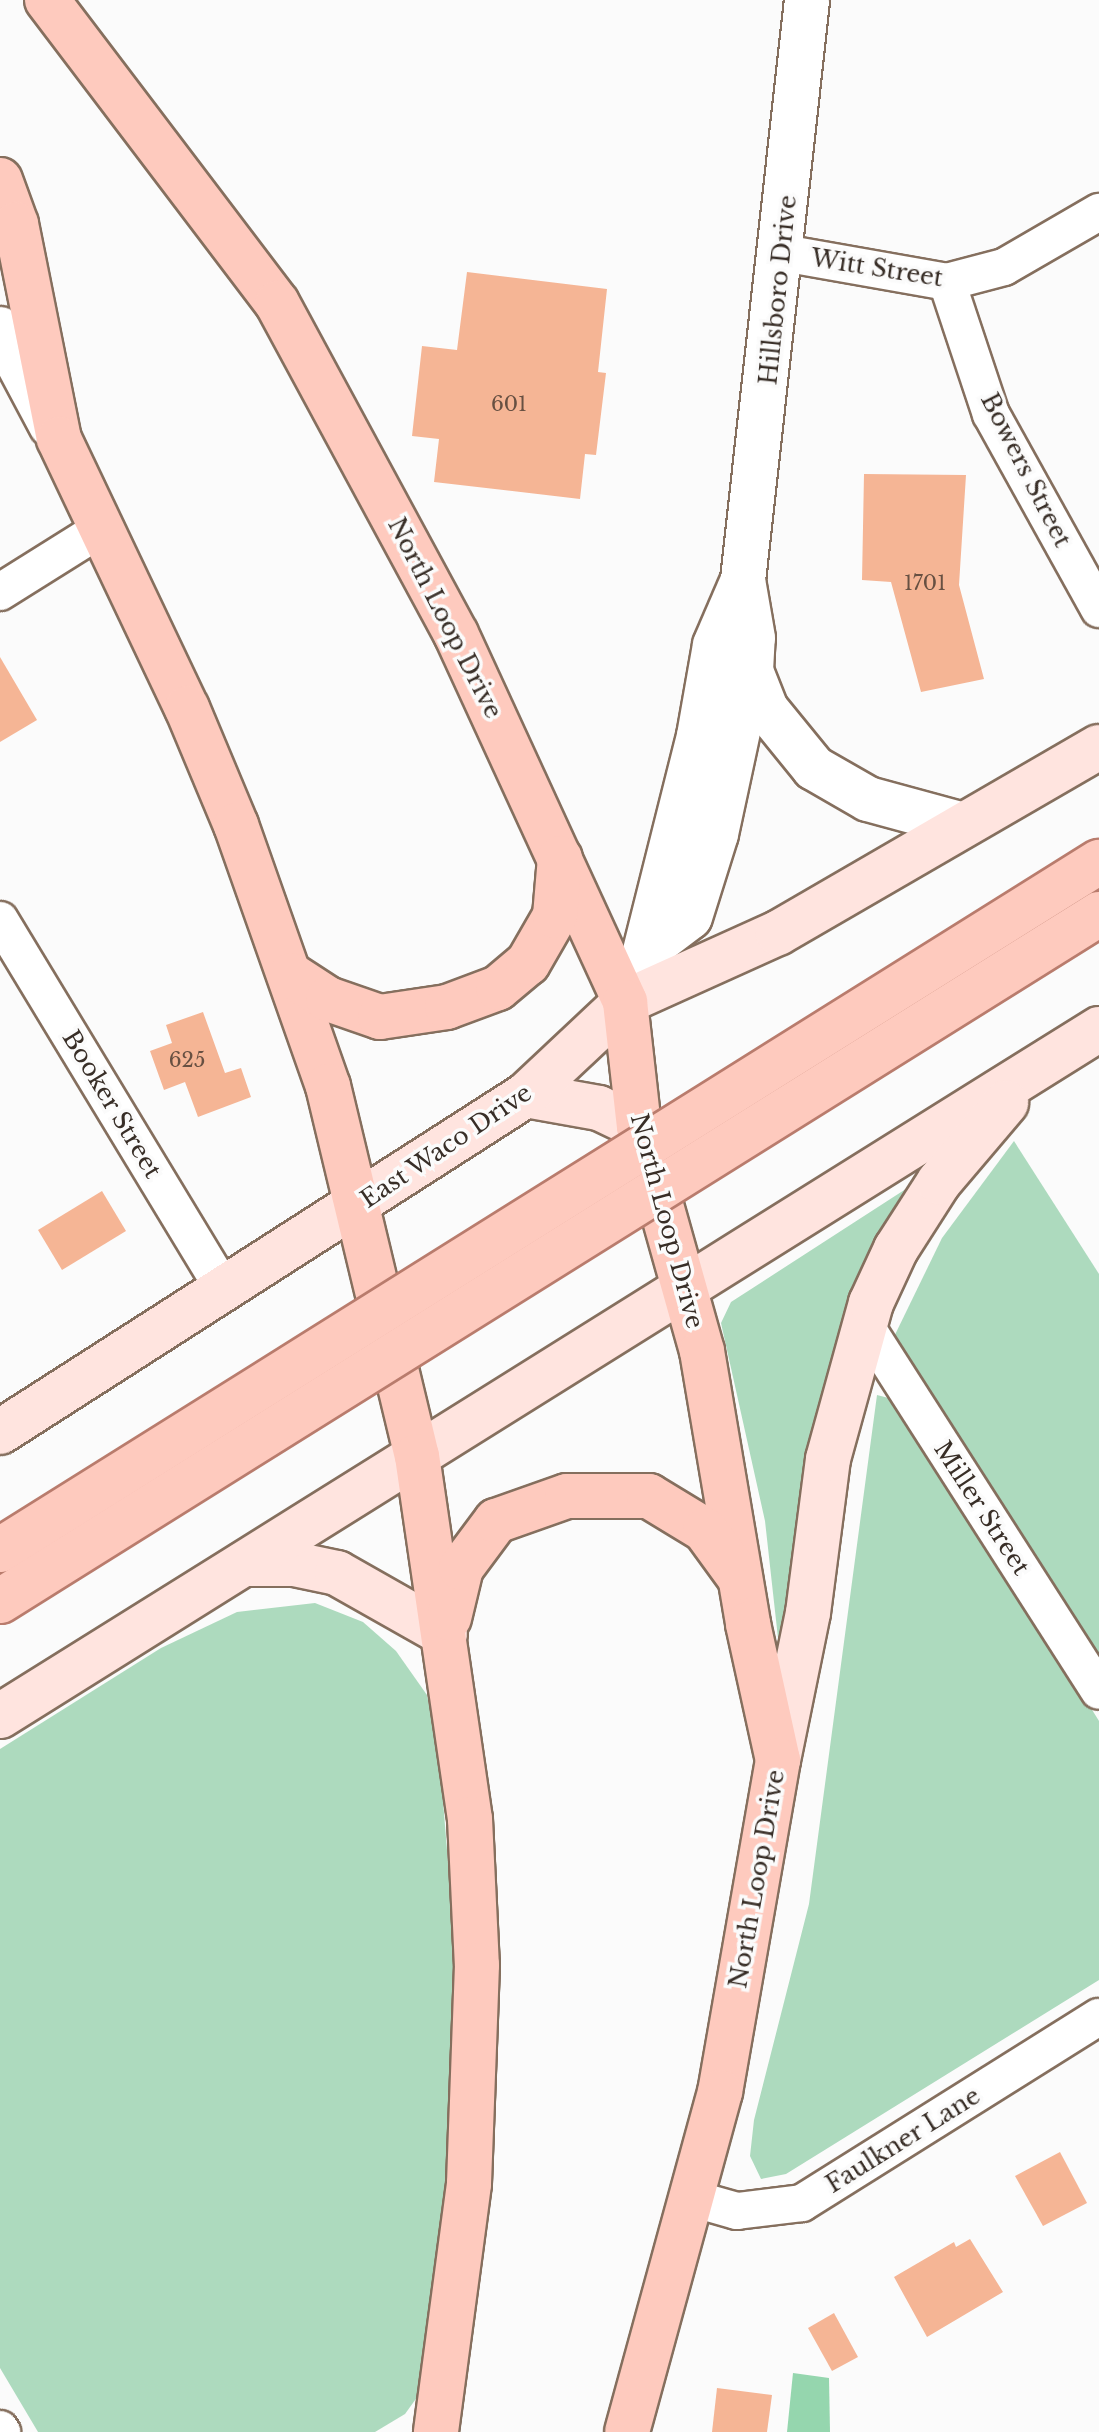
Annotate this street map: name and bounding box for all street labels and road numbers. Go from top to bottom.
street label: Hillsboro Drive [754,194,802,386]
street label: Witt Street [809,243,945,293]
street label: Bowers Street [975,388,1077,552]
street label: North Loop Drive [382,513,508,723]
street label: Booker Street [56,1025,168,1183]
street label: East Waco Drive [355,1078,537,1214]
street label: North Loop Drive [624,1110,710,1332]
street label: Miller Street [928,1435,1036,1581]
street label: North Loop Drive [724,1768,790,1990]
street label: Faulkner Lane [820,2081,986,2199]

